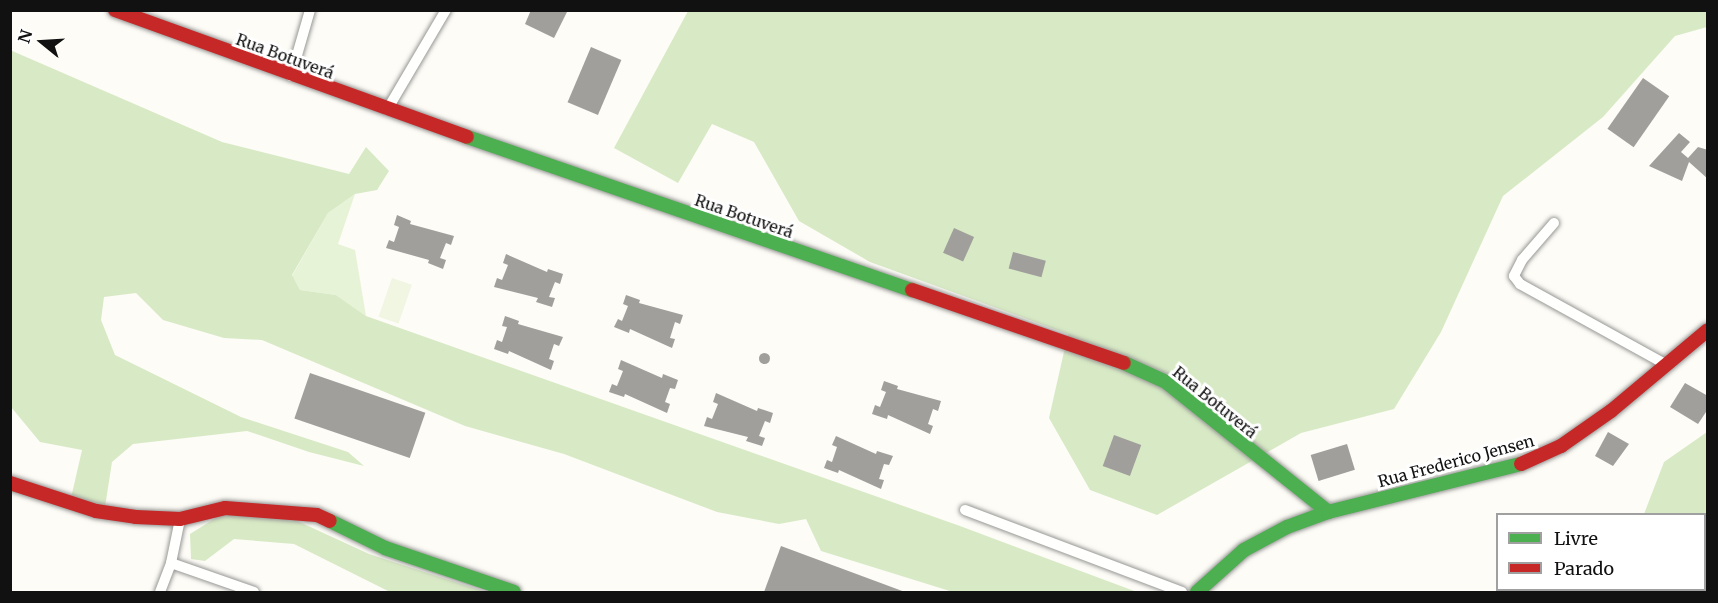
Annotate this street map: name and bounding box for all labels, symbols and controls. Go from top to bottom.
north arrow [12,12,72,72]
text: N [13,27,36,46]
street label: Rua Botuverá [233,29,337,83]
street label: Rua Botuverá [692,190,796,242]
street label: Rua Botuverá [1169,362,1261,442]
street label: Rua Frederico Jensen [1376,431,1536,491]
legend [1496,513,1706,591]
text: Livre [1554,527,1598,550]
text: Parado [1554,557,1614,580]

